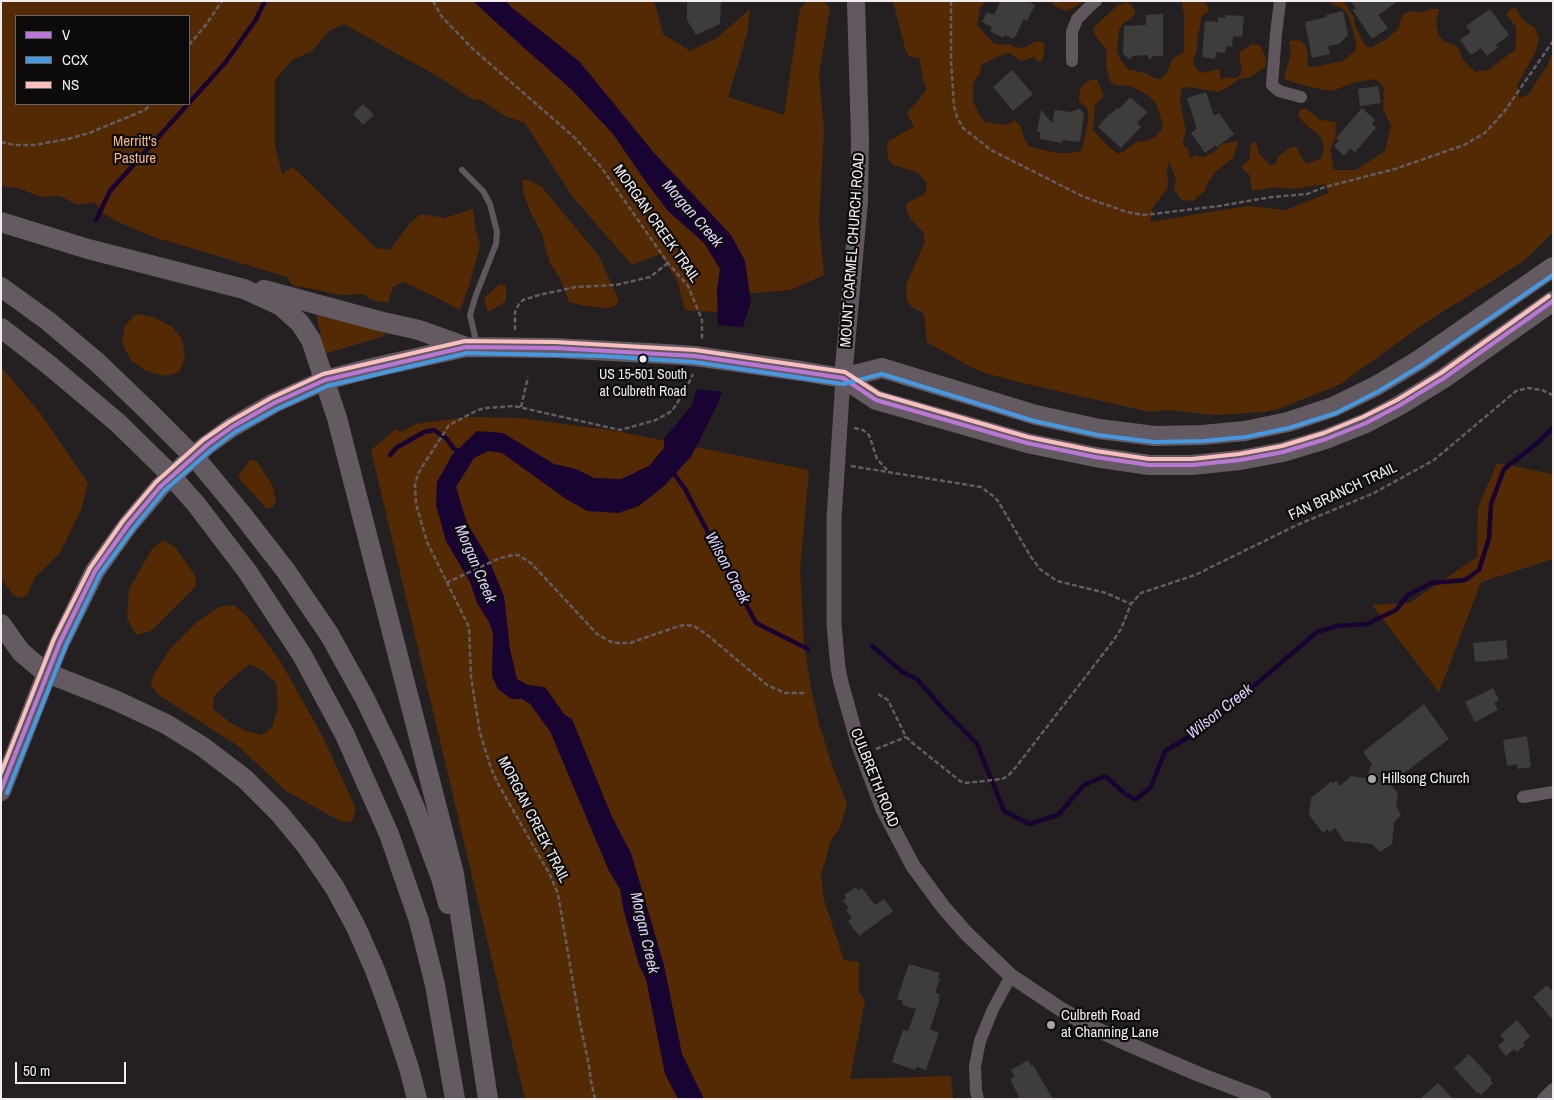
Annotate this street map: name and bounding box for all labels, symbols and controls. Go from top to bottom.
legend [15,15,190,105]
text: V [62,24,70,45]
text: CCX [62,49,88,70]
text: NS [62,74,79,95]
park label: Merritt's Pasture [113,133,157,168]
street label: MOUNT CARMEL CHURCH ROAD [837,152,869,348]
street label: MORGAN CREEK TRAIL [609,162,703,286]
water label: Morgan Creek [657,176,727,252]
marker: US 15-501 South at Culbreth Road [638,354,648,364]
place label: US 15-501 South at Culbreth Road [599,367,687,400]
street label: FAN BRANCH TRAIL [1286,459,1400,525]
water label: Morgan Creek [450,522,500,606]
water label: Wilson Creek [700,529,754,607]
water label: Wilson Creek [1183,680,1257,744]
street label: CULBRETH ROAD [846,726,902,830]
street label: MORGAN CREEK TRAIL [493,754,573,886]
place label: Hillsong Church [1382,770,1469,788]
marker: Hillsong Church [1366,773,1378,785]
water label: Morgan Creek [625,890,663,976]
place label: Culbreth Road at Channing Lane [1061,1007,1159,1042]
marker: Culbreth Road at Channing Lane [1045,1019,1057,1031]
scale bar [18,1052,129,1084]
text: 50 m [23,1060,50,1081]

